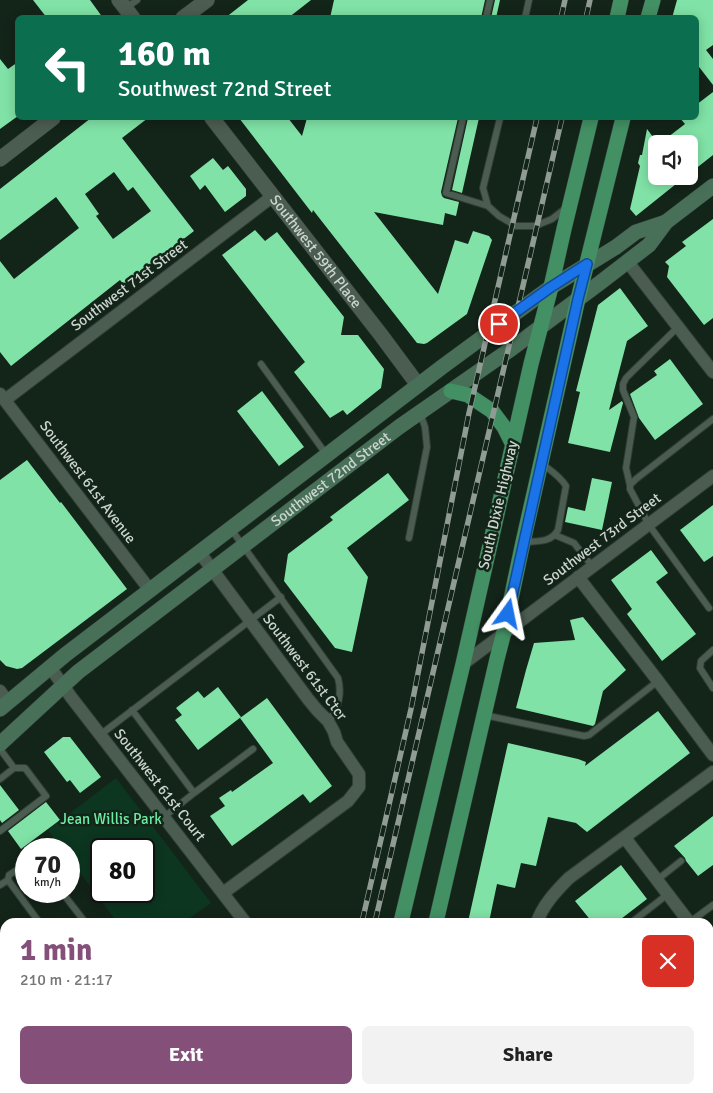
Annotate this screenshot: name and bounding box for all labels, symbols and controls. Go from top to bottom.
text: 160 m [118,32,211,75]
icon: left [35,35,100,100]
text: Southwest 72nd Street [118,75,331,102]
map controls [648,135,698,185]
button: sound [648,135,698,185]
street label: Southwest 59th Place [266,191,366,312]
street label: Southwest 71st Street [67,235,191,335]
pin [478,303,520,345]
icon: arrive [485,310,513,338]
street label: Southwest 61st Avenue [36,417,140,547]
street label: Southwest 72nd Street [267,428,394,530]
street label: South Dixie Highway [474,439,522,571]
street label: Southwest 73rd Street [540,489,664,589]
position arrow [481,587,533,639]
street label: Southwest 61st Ctcr [259,610,351,724]
street label: Southwest 61st Court [110,725,210,845]
park label: Jean Willis Park [60,810,162,828]
speed limit sign: 80 [90,838,155,903]
text: 70 [34,849,61,880]
text: km/h [34,875,61,890]
text: 1 min [20,932,92,969]
button: close [642,935,694,987]
text: 210 m · 21:17 [20,970,113,990]
button: Exit [20,1026,352,1084]
button: Share [362,1026,694,1084]

